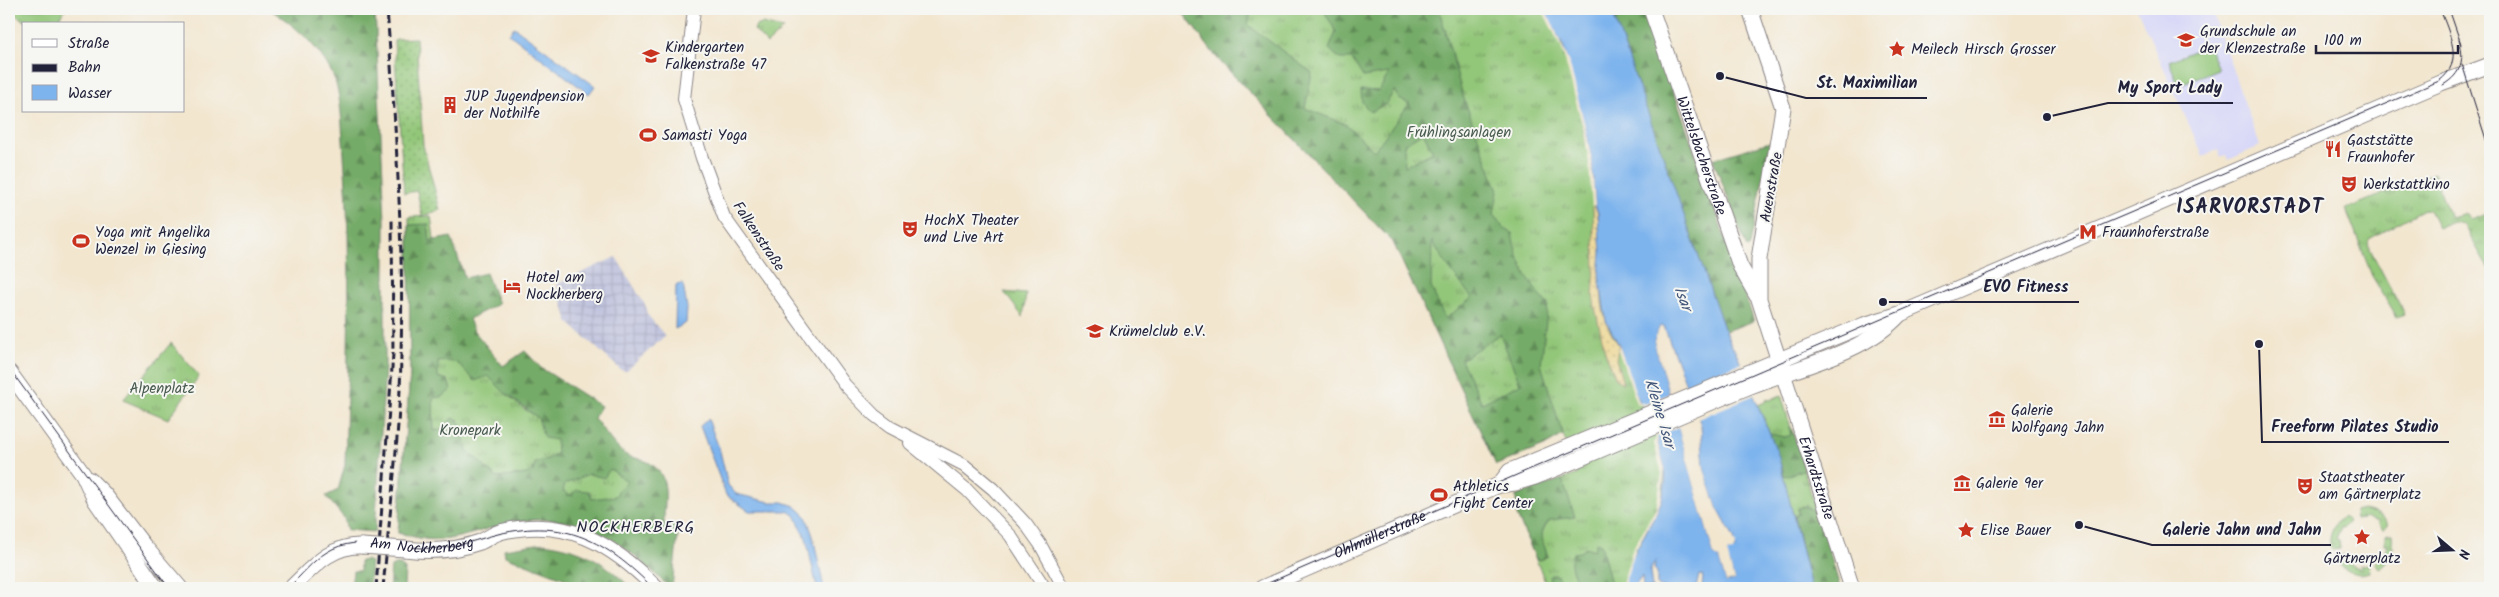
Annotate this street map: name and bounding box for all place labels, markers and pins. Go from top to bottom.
place label: Grundschule an der Klenzestraße [2200,20,2306,61]
school or university icon: Grundschule an der Klenzestraße [2176,30,2196,50]
place label: Kindergarten Falkenstraße 47 [665,36,767,77]
place label: Meilech Hirsch Grosser [1911,38,2056,62]
place icon: Meilech Hirsch Grosser [1887,39,1907,59]
school or university icon: Kindergarten Falkenstraße 47 [641,46,661,66]
callout: St. Maximilian [1806,67,1927,98]
callout: My Sport Lady [2108,72,2233,103]
place label: JUP Jugendpension der Nothilfe [464,85,584,126]
building icon: JUP Jugendpension der Nothilfe [440,95,460,115]
place label: Samasti Yoga [662,124,747,148]
sports icon: Samasti Yoga [638,125,658,145]
place label: Gaststätte Fraunhofer [2347,129,2415,170]
restaurant icon: Gaststätte Fraunhofer [2323,139,2343,159]
place label: Werkstattkino [2363,173,2450,197]
theatre icon: Werkstattkino [2339,174,2359,194]
place label: HochX Theater und Live Art [924,209,1019,250]
theatre icon: HochX Theater und Live Art [900,219,920,239]
place label: Yoga mit Angelika Wenzel in Giesing [95,221,210,262]
place label: Fraunhoferstraße [2102,221,2209,245]
metro station icon: Fraunhoferstraße [2078,222,2098,242]
sports icon: Yoga mit Angelika Wenzel in Giesing [71,231,91,251]
place label: Hotel am Nockherberg [526,266,603,307]
callout: EVO Fitness [1974,271,2079,302]
hotel icon: Hotel am Nockherberg [502,276,522,296]
place label: Krümelclub e.V. [1109,320,1206,344]
school or university icon: Krümelclub e.V. [1085,321,1105,341]
place label: Galerie Wolfgang Jahn [2011,399,2104,440]
museum icon: Galerie Wolfgang Jahn [1987,409,2007,429]
callout: Freeform Pilates Studio [2262,411,2449,442]
place label: Staatstheater am Gärtnerplatz [2319,466,2421,507]
place label: Galerie 9er [1976,472,2044,496]
museum icon: Galerie 9er [1952,473,1972,493]
place label: Athletics Fight Center [1453,475,1534,516]
theatre icon: Staatstheater am Gärtnerplatz [2295,476,2315,496]
sports icon: Athletics Fight Center [1429,485,1449,505]
callout: Galerie Jahn und Jahn [2152,514,2331,545]
place label: Elise Bauer [1980,519,2052,543]
place icon: Elise Bauer [1956,520,1976,540]
place icon: Gärtnerplatz [2352,527,2372,547]
place label: Gärtnerplatz [2323,547,2401,571]

